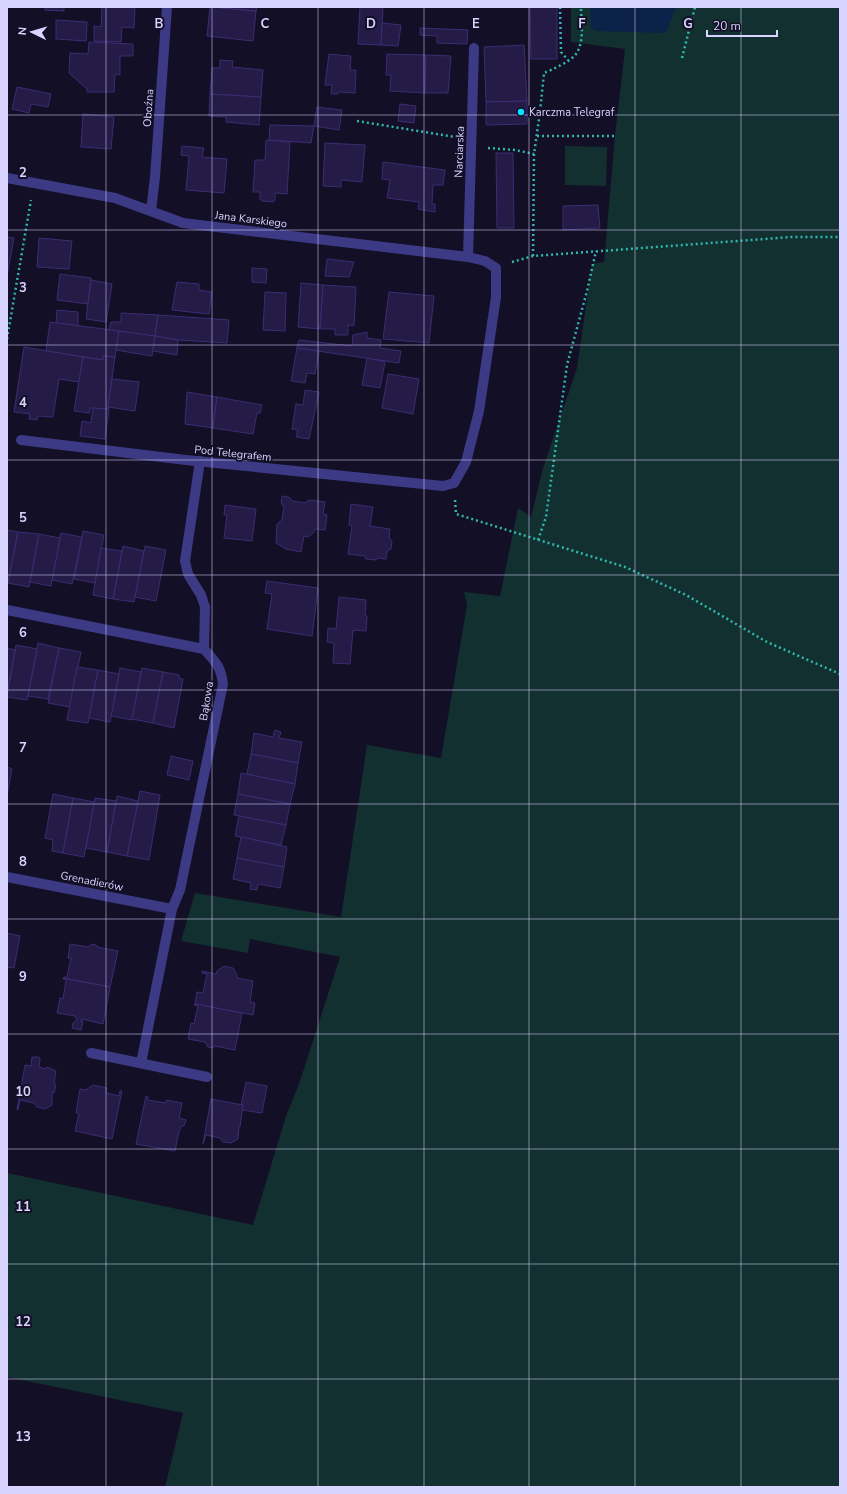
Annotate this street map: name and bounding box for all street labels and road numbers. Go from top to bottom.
street label: Oboźna [140,88,157,128]
street label: Narciarska [451,126,468,178]
street label: Jana Karskiego [213,208,288,231]
street label: Pod Telegrafem [194,442,272,465]
street label: Bąkowa [196,680,217,722]
street label: Grenadierów [59,868,125,895]

